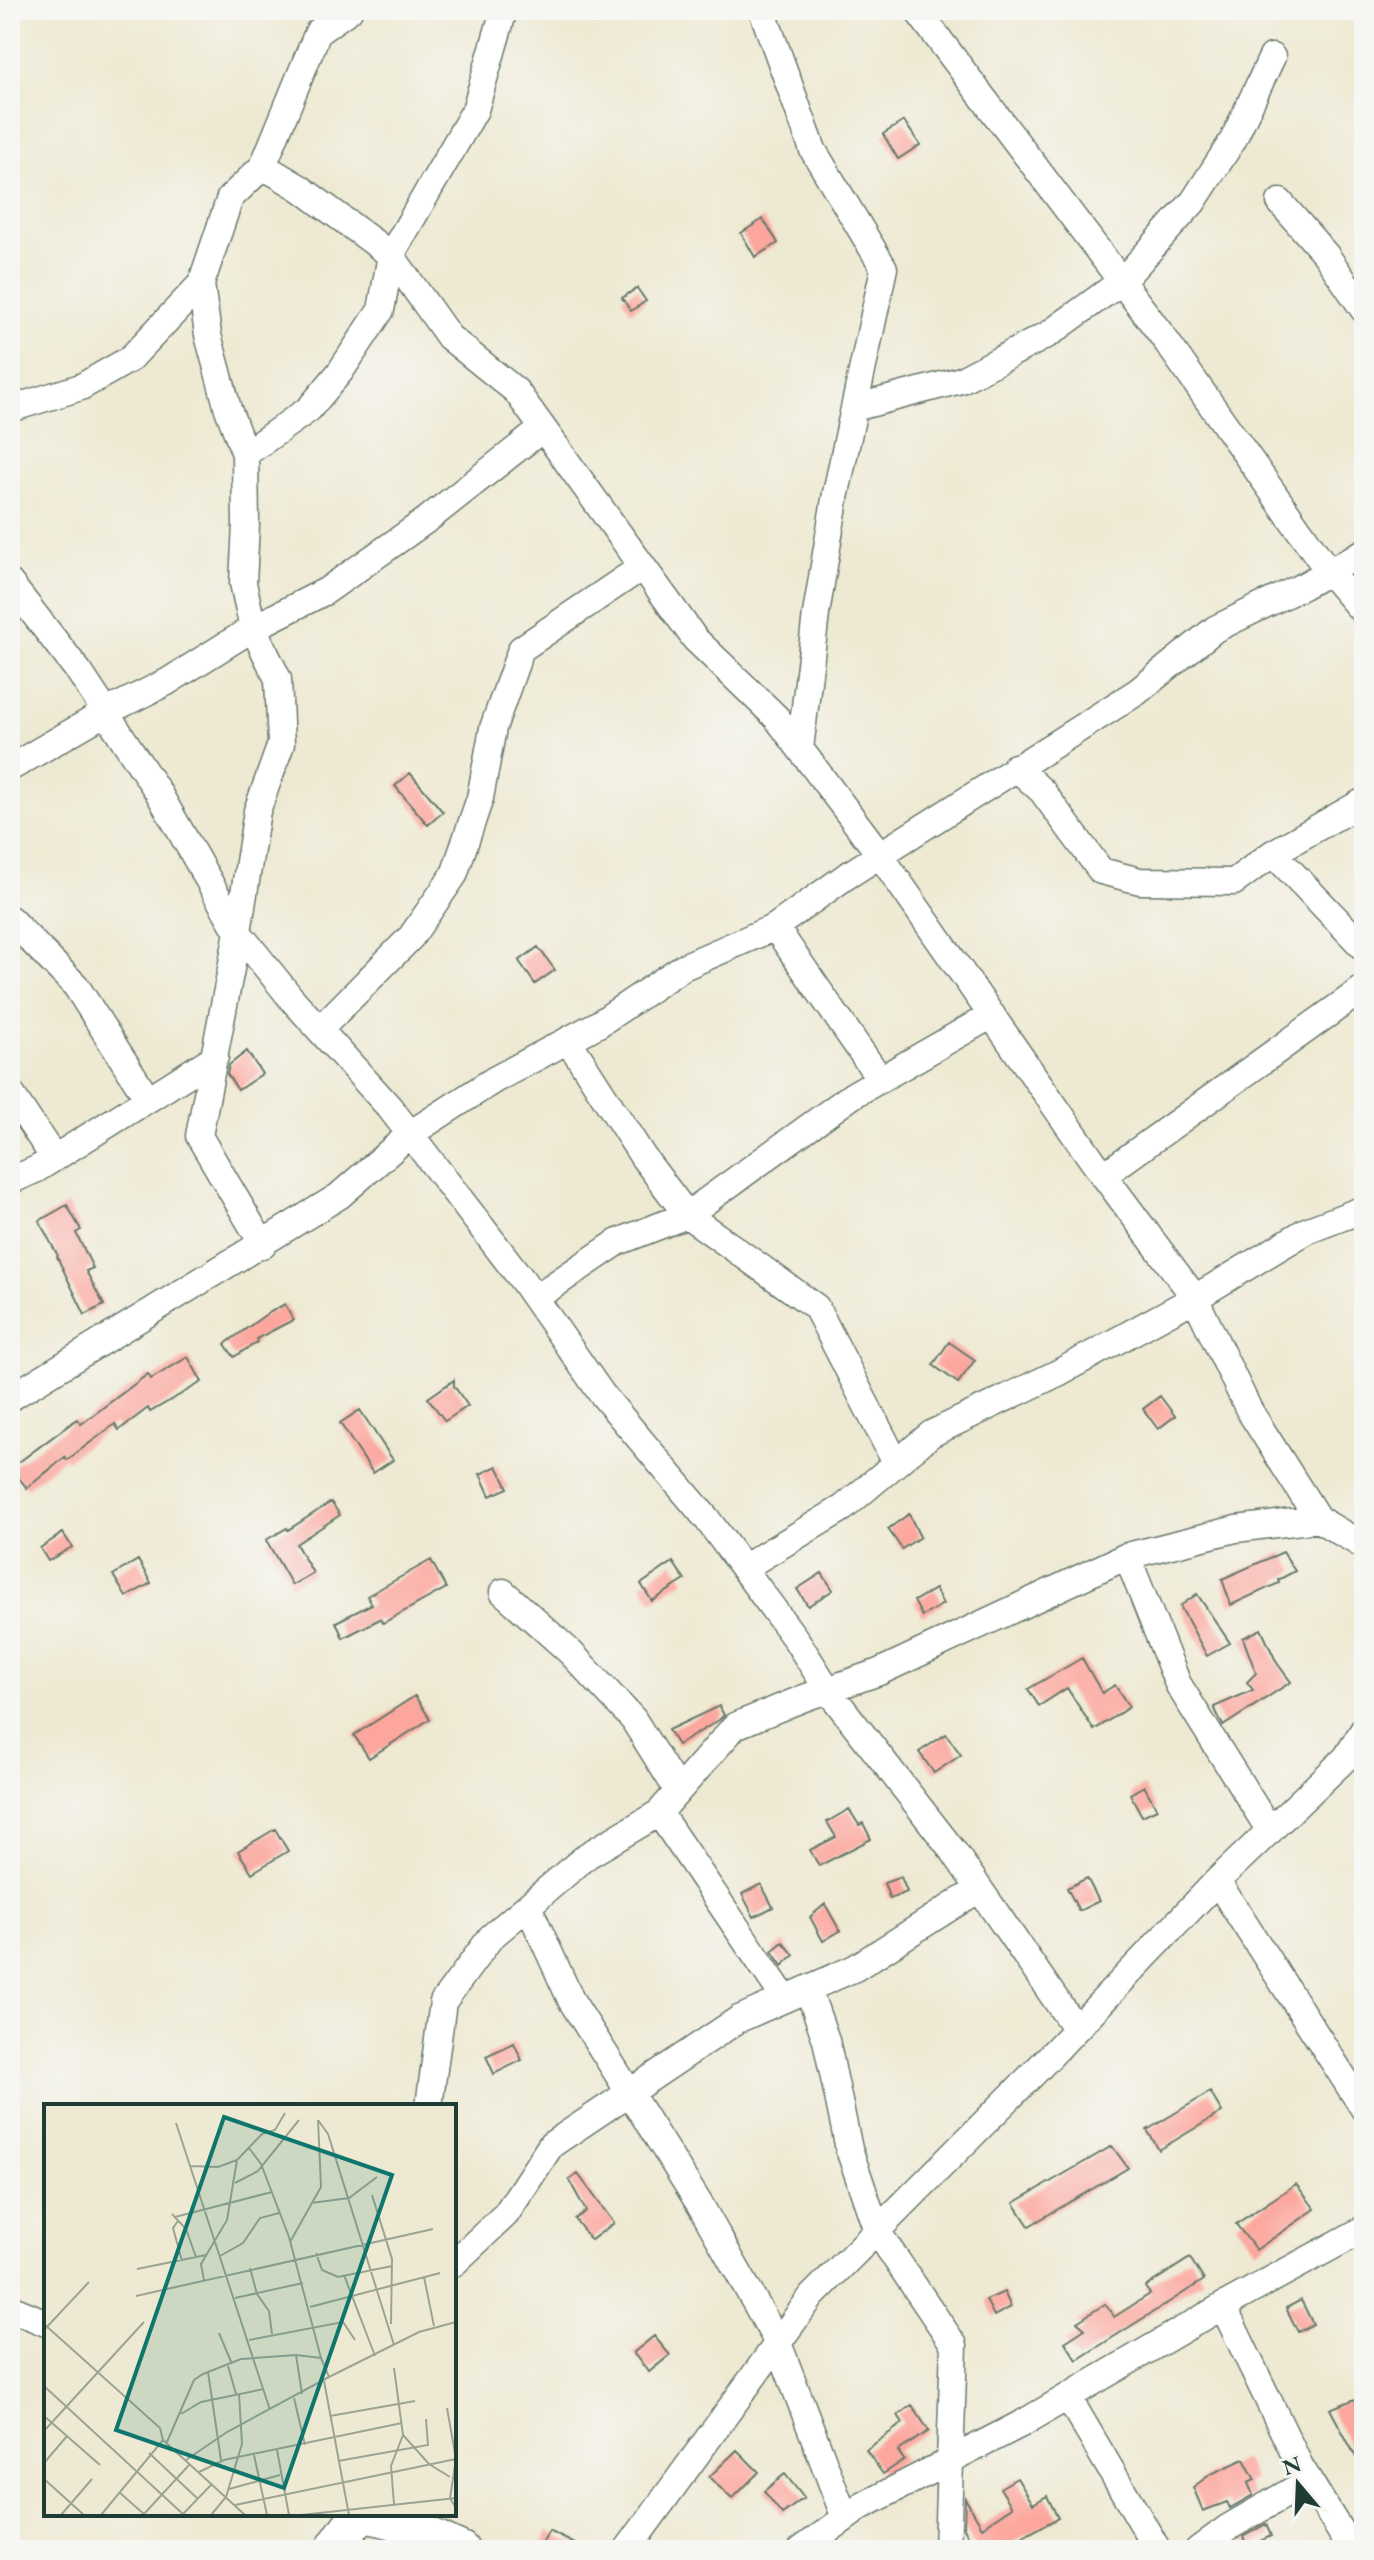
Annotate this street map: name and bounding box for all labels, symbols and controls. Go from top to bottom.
inset map [44,2104,456,2516]
north arrow [1258,2444,1338,2524]
text: N [1279,2449,1305,2482]

